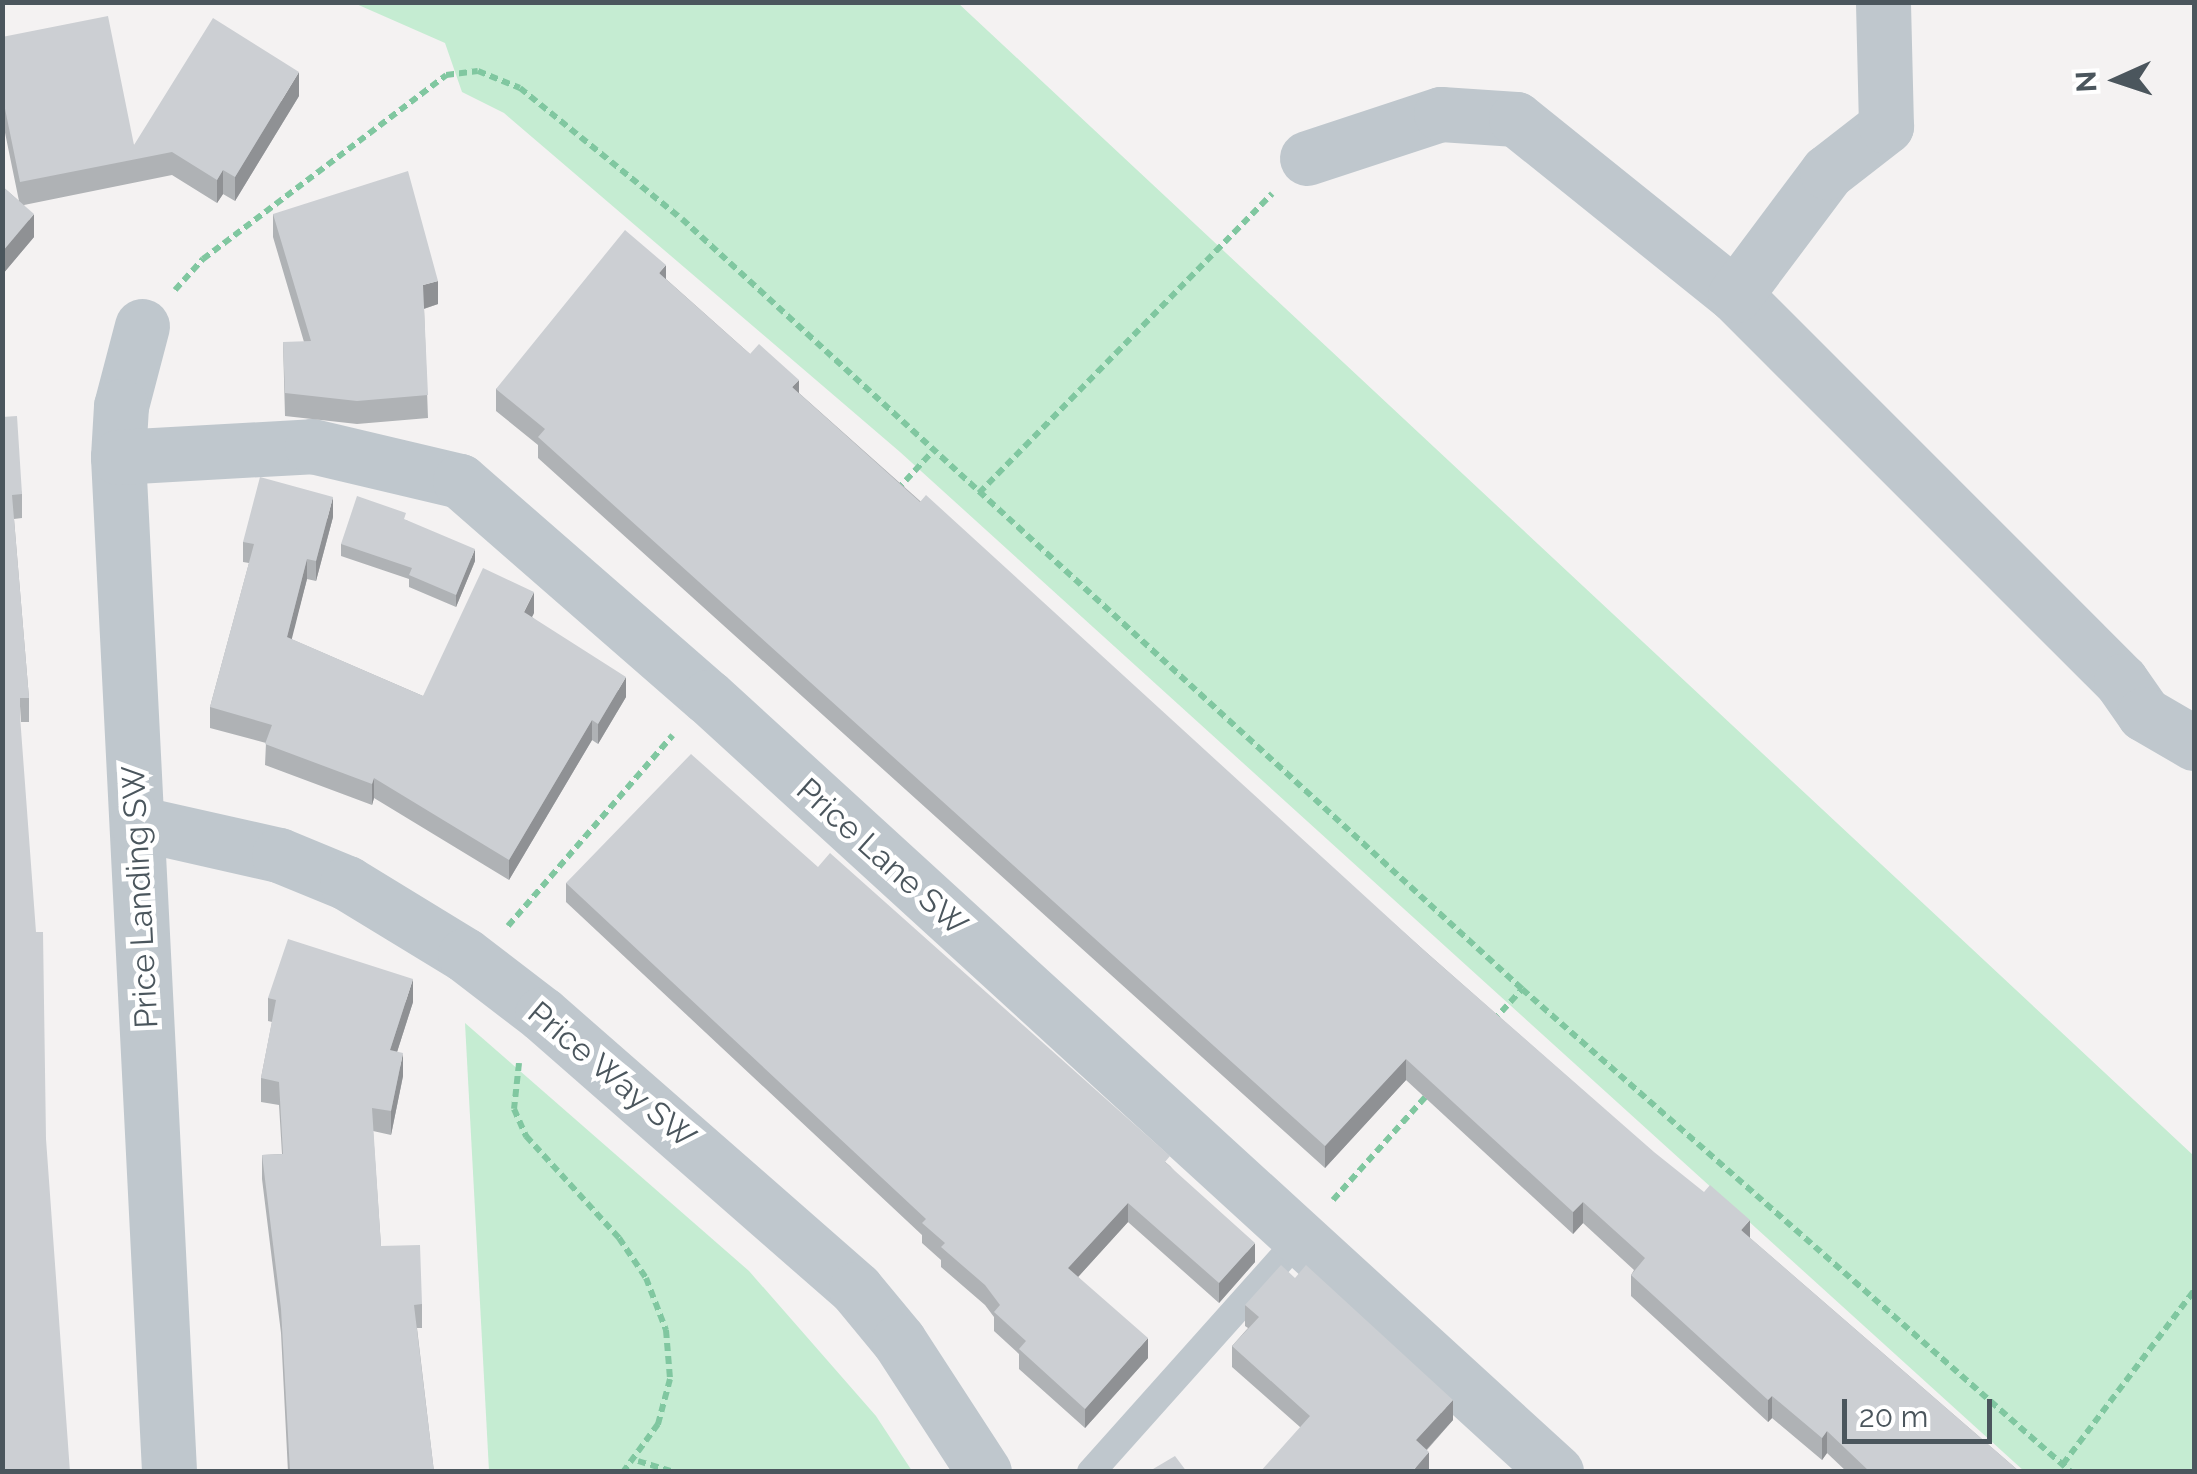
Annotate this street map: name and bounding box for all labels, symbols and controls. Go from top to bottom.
north arrow [2067,30,2167,130]
text: N [2070,70,2104,93]
street label: Price Landing SW [114,765,166,1029]
street label: Price Lane SW [789,770,975,944]
street label: Price Way SW [520,993,704,1157]
scale bar [1847,1379,1997,1441]
text: 20 m [1859,1399,1928,1434]

